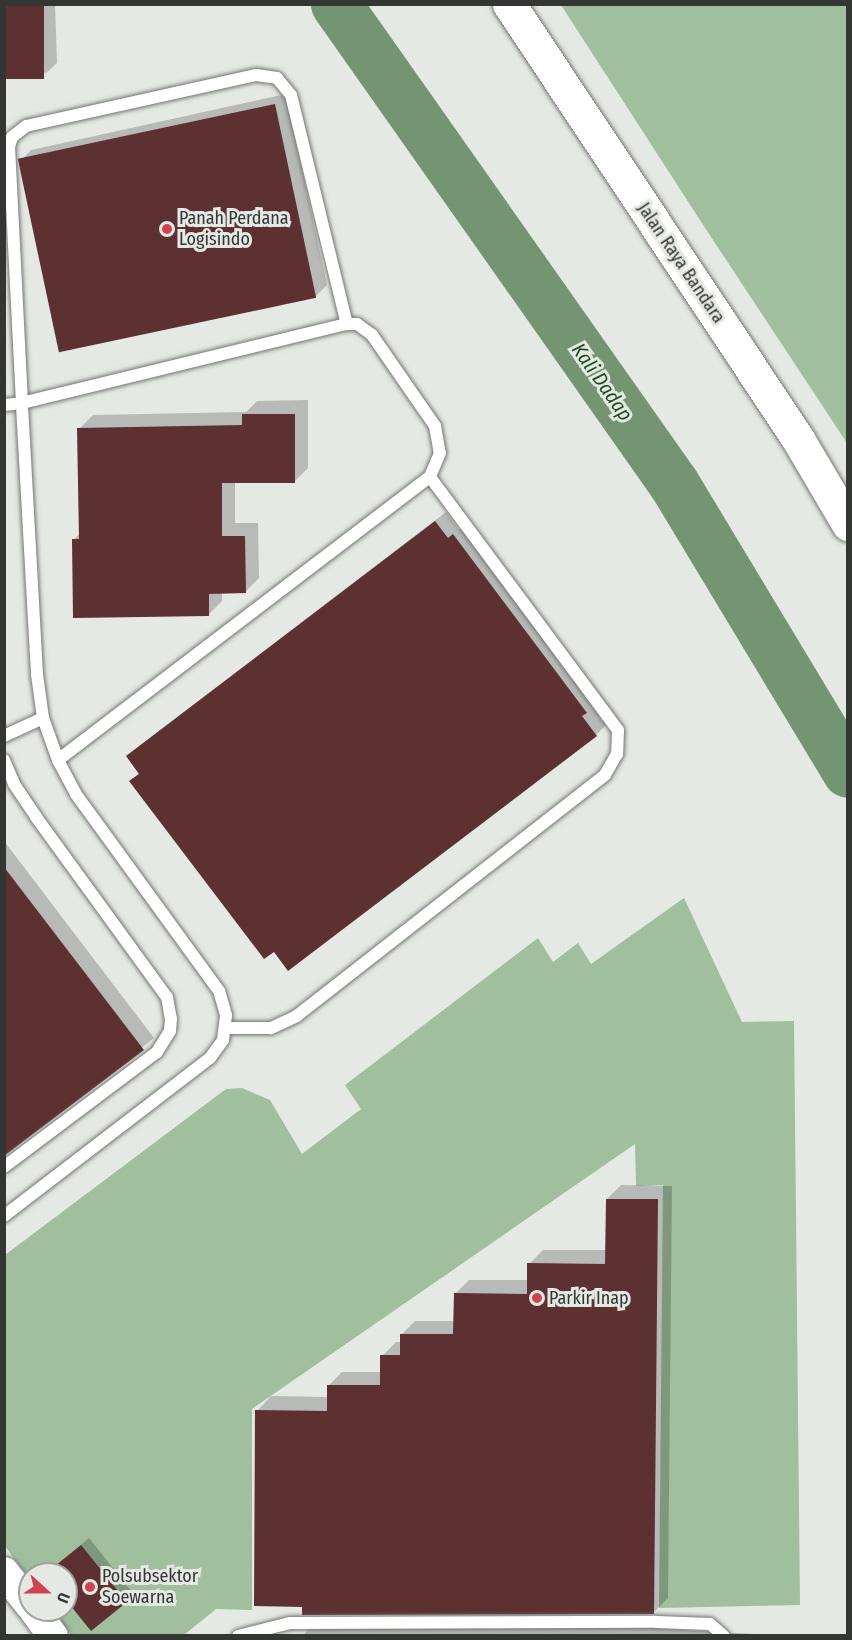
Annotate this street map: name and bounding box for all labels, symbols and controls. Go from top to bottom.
street label: Jalan Raya Bandara [633,199,729,327]
place label: Panah Perdana Logisindo [179,208,289,250]
marker: Panah Perdana Logisindo [160,222,174,236]
water label: Kali Dadap [567,339,637,425]
place label: Parkir Inap [549,1287,629,1309]
marker: Parkir Inap [530,1291,544,1305]
north arrow [18,1562,78,1622]
place label: Polsubsektor Soewarna [102,1566,198,1608]
marker: Polsubsektor Soewarna [83,1580,97,1594]
text: U [53,1590,74,1606]

